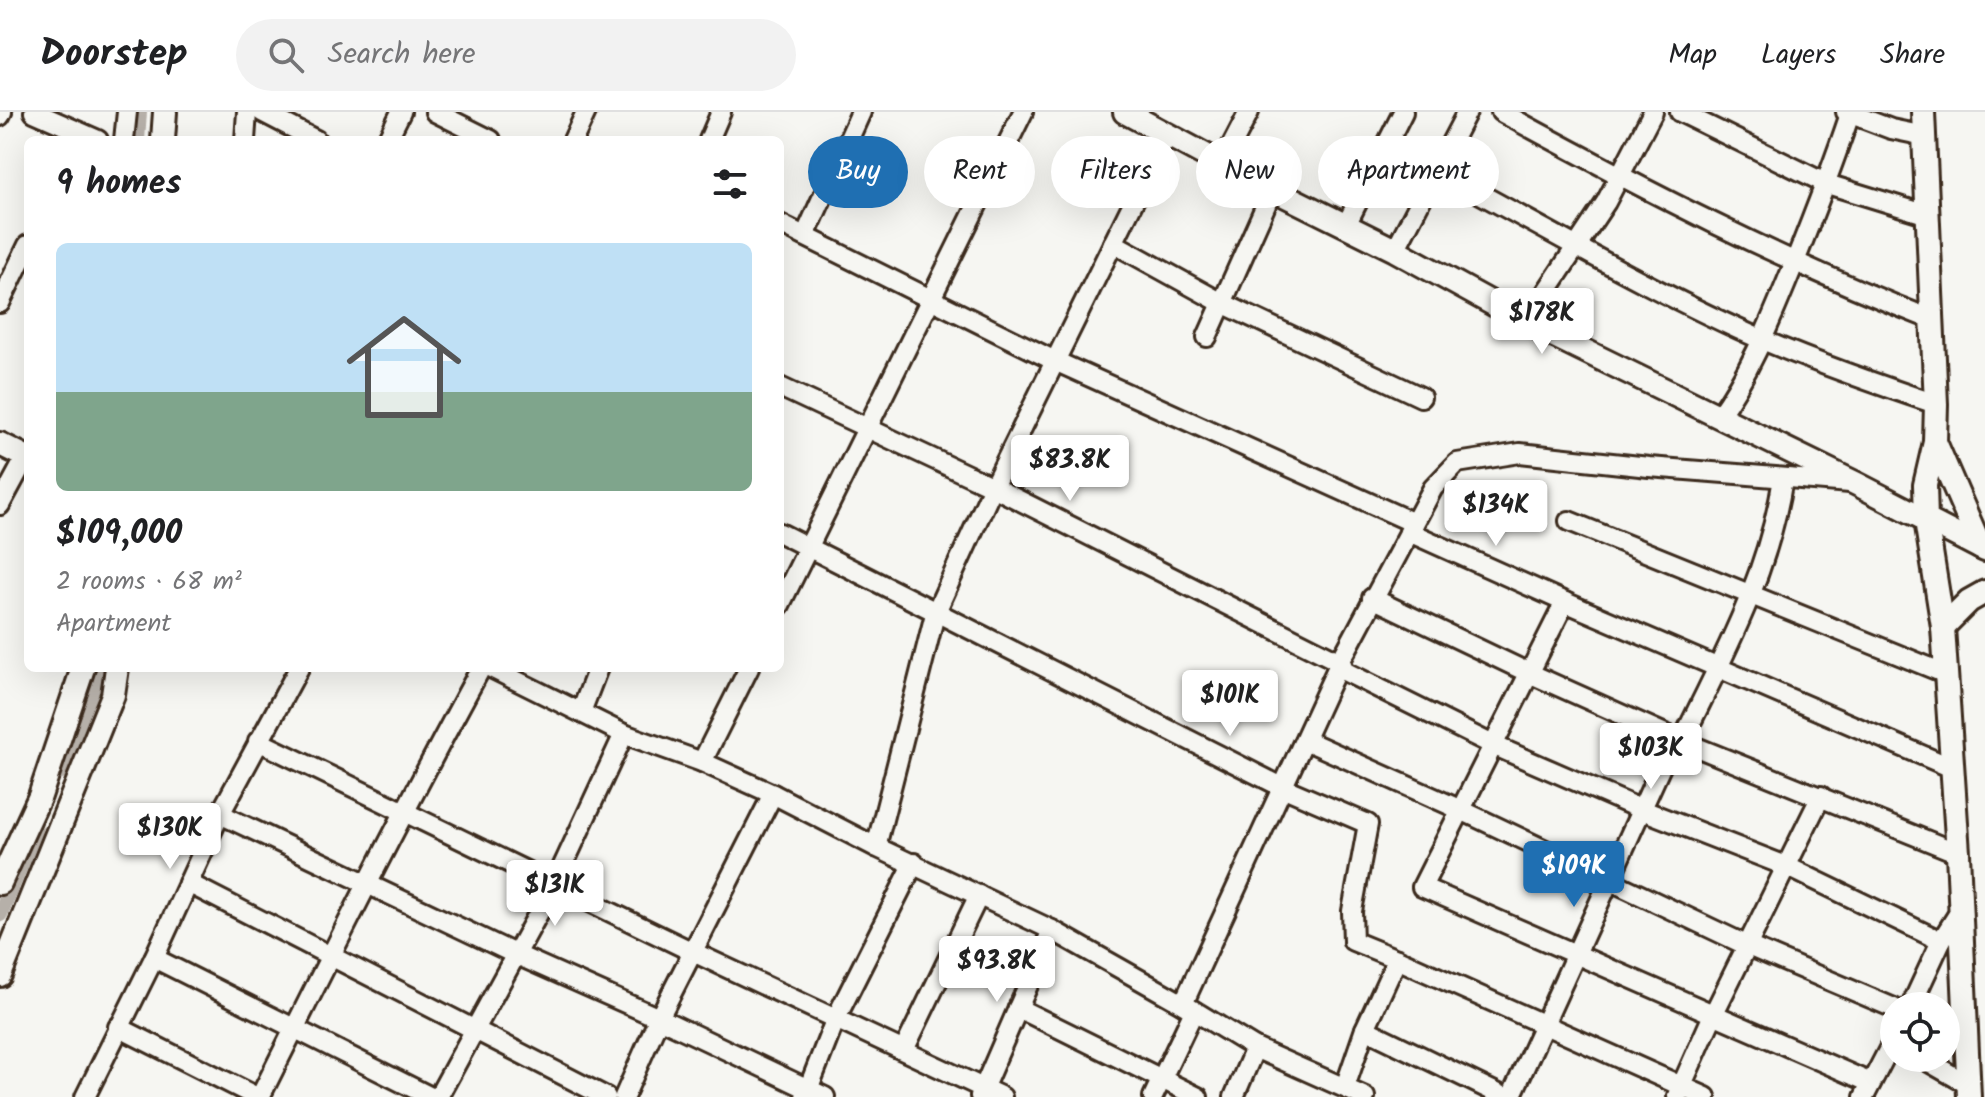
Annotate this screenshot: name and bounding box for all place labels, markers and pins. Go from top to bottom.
pin: $178K [1486,288,1598,356]
pin: $83.8K [1005,435,1135,503]
pin: $134K [1440,480,1552,548]
pin: $101K [1174,670,1286,738]
pin: $103K [1595,723,1707,791]
pin: $130K [114,803,226,871]
pin: $109K [1518,841,1630,909]
pin: $131K [499,860,611,928]
pin: $93.8K [932,936,1062,1004]

